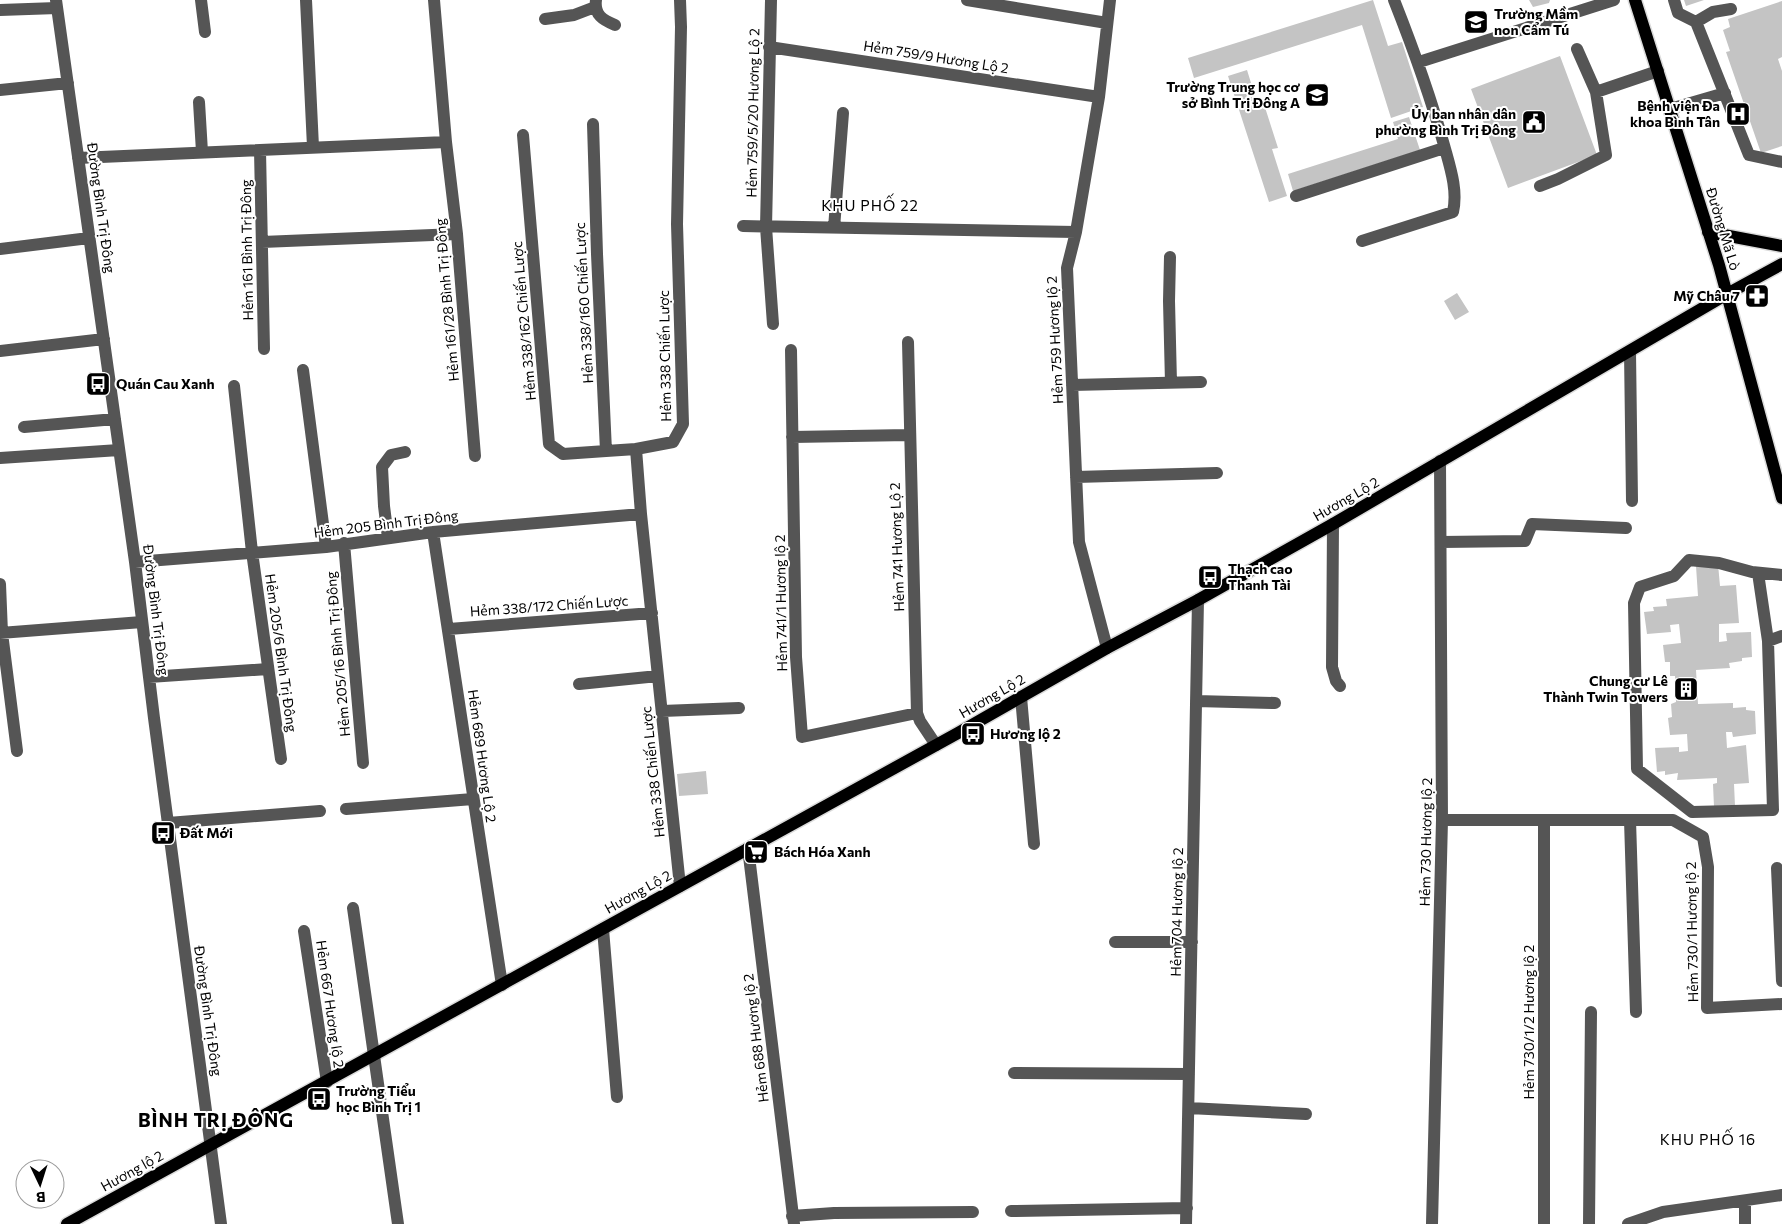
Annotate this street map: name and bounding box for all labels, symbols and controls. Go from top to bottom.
place label: Trường Mầm non Cẩm Tú [1494,5,1578,38]
school or university icon: Trường Mầm non Cẩm Tú [1463,9,1489,35]
street label: Hẻm 759/5/20 Hương Lộ 2 [743,28,762,198]
street label: Hẻm 759/9 Hương Lộ 2 [862,37,1010,76]
place label: Trường Trung học cơ sở Bình Trị Đông A [1166,78,1301,112]
school or university icon: Trường Trung học cơ sở Bình Trị Đông A [1304,82,1330,108]
place label: Bệnh viện Đa khoa Bình Tân [1630,97,1720,130]
hospital icon: Bệnh viện Đa khoa Bình Tân [1725,101,1751,127]
place label: Ủy ban nhân dân phường Bình Trị Đông [1375,105,1516,139]
public building icon: Ủy ban nhân dân phường Bình Trị Đông [1521,109,1547,135]
street label: Đường Bình Trị Đông [84,141,119,275]
street label: Hẻm 161 Bình Trị Đông [237,179,256,321]
street label: Đường Mã Lò [1702,184,1744,272]
district label: KHU PHỐ 22 [821,193,919,214]
street label: Hẻm 161/28 Bình Trị Đông [431,217,462,382]
street label: Hẻm 338/160 Chiến Lược [571,222,596,384]
street label: Hẻm 338/162 Chiến Lược [508,241,539,401]
street label: Hẻm 759 Hương lộ 2 [1043,275,1066,405]
pharmacy icon: Mỹ Châu 7 [1744,283,1770,309]
place label: Mỹ Châu 7 [1673,287,1740,304]
street label: Hẻm 338 Chiến Lược [655,290,674,422]
bus stop icon: Quán Cau Xanh [85,371,111,397]
place label: Quán Cau Xanh [116,375,215,392]
street label: Hương Lộ 2 [1310,473,1382,524]
street label: Hẻm 741 Hương Lộ 2 [886,482,907,612]
street label: Hẻm 205 Bình Trị Đông [313,506,460,541]
street label: Hẻm 741/1 Hương lộ 2 [771,534,790,672]
street label: Đường Bình Trị Đông [140,543,173,677]
place label: Thạch cao Thanh Tài [1228,560,1293,593]
bus stop icon: Thạch cao Thanh Tài [1197,564,1223,590]
street label: Hẻm 205/16 Bình Trị Đông [322,570,353,738]
street label: Hẻm 205/6 Bình Trị Đông [262,573,301,734]
street label: Hẻm 338/172 Chiến Lược [469,591,629,620]
street label: Hương Lộ 2 [956,670,1028,721]
place label: Chung cư Lê Thành Twin Towers [1543,672,1668,705]
building icon: Chung cư Lê Thành Twin Towers [1673,676,1699,702]
street label: Hẻm 689 Hương Lộ 2 [465,688,500,824]
street label: Hẻm 338 Chiến Lược [637,706,668,838]
bus stop icon: Hương lộ 2 [960,721,986,747]
place label: Hương lộ 2 [990,725,1061,742]
street label: Hẻm 730 Hương lộ 2 [1416,777,1435,907]
bus stop icon: Đất Mới [150,820,176,846]
place label: Đất Mới [179,824,233,841]
supermarket icon: Bách Hóa Xanh [743,839,769,865]
place label: Bách Hóa Xanh [774,843,871,860]
street label: Hẻm 704 Hương lộ 2 [1167,847,1186,977]
street label: Hẻm 730/1 Hương lộ 2 [1682,861,1701,1003]
street label: Hương Lộ 2 [602,866,674,917]
street label: Hẻm 667 Hương lộ 2 [313,939,348,1069]
street label: Đường Bình Trị Đông [191,944,226,1078]
street label: Hẻm 730/1/2 Hương lộ 2 [1520,944,1537,1099]
street label: Hẻm 688 Hương lộ 2 [739,972,772,1104]
place label: Trường Tiểu học Bình Trị 1 [336,1082,421,1116]
bus stop icon: Trường Tiểu học Bình Trị 1 [306,1086,332,1112]
district label: BÌNH TRỊ ĐÔNG [138,1108,294,1132]
district label: KHU PHỐ 16 [1660,1127,1756,1148]
street label: Hương lộ 2 [98,1146,166,1195]
north arrow [15,1159,65,1209]
text: B [36,1189,46,1206]

